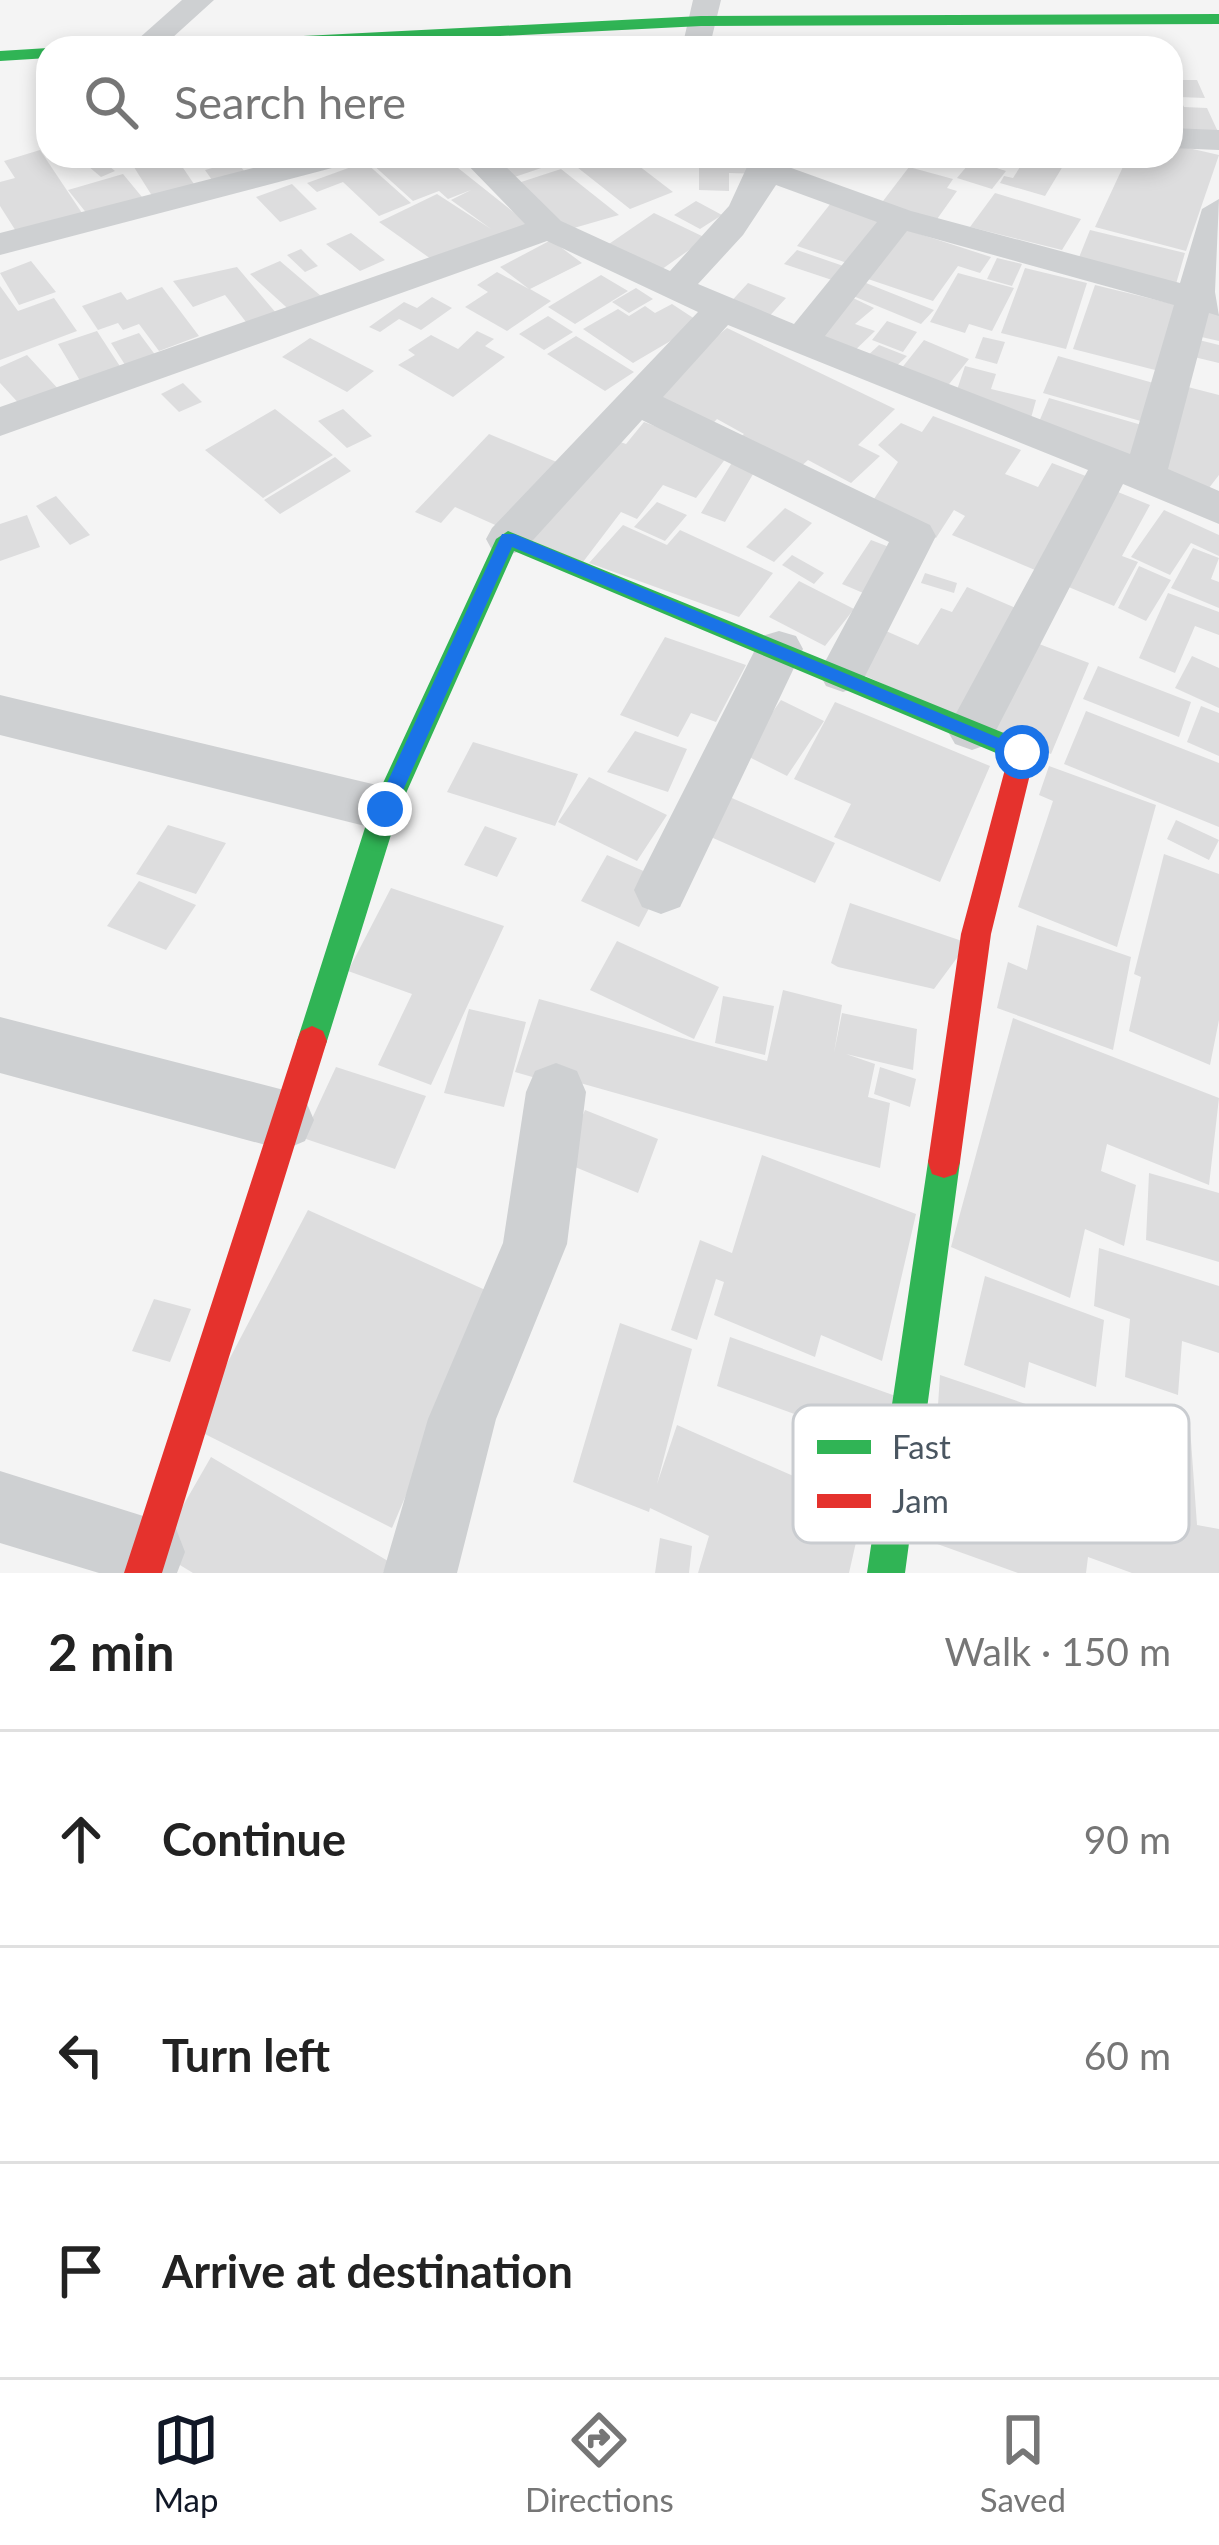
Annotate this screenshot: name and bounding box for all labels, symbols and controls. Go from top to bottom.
search box [36,36,1183,168]
icon: search [78,69,144,135]
text: Search here [174,75,406,129]
route start [995,725,1049,779]
route end [358,782,412,836]
legend [793,1405,1189,1543]
text: Fast [892,1426,951,1466]
text: Jam [892,1480,949,1520]
text: 2 min [48,1621,174,1682]
text: Walk · 150 m [944,1628,1171,1674]
icon: ahead [48,1806,114,1872]
text: Continue [162,1812,346,1866]
text: 90 m [1084,1816,1171,1862]
icon: left [48,2022,114,2088]
text: Turn left [162,2028,330,2082]
text: 60 m [1084,2032,1171,2078]
icon: arrive [48,2238,114,2304]
text: Arrive at destination [162,2244,573,2298]
tab: Map [153,2407,219,2519]
tab: Directions [525,2407,674,2519]
tab: Saved [980,2407,1066,2519]

